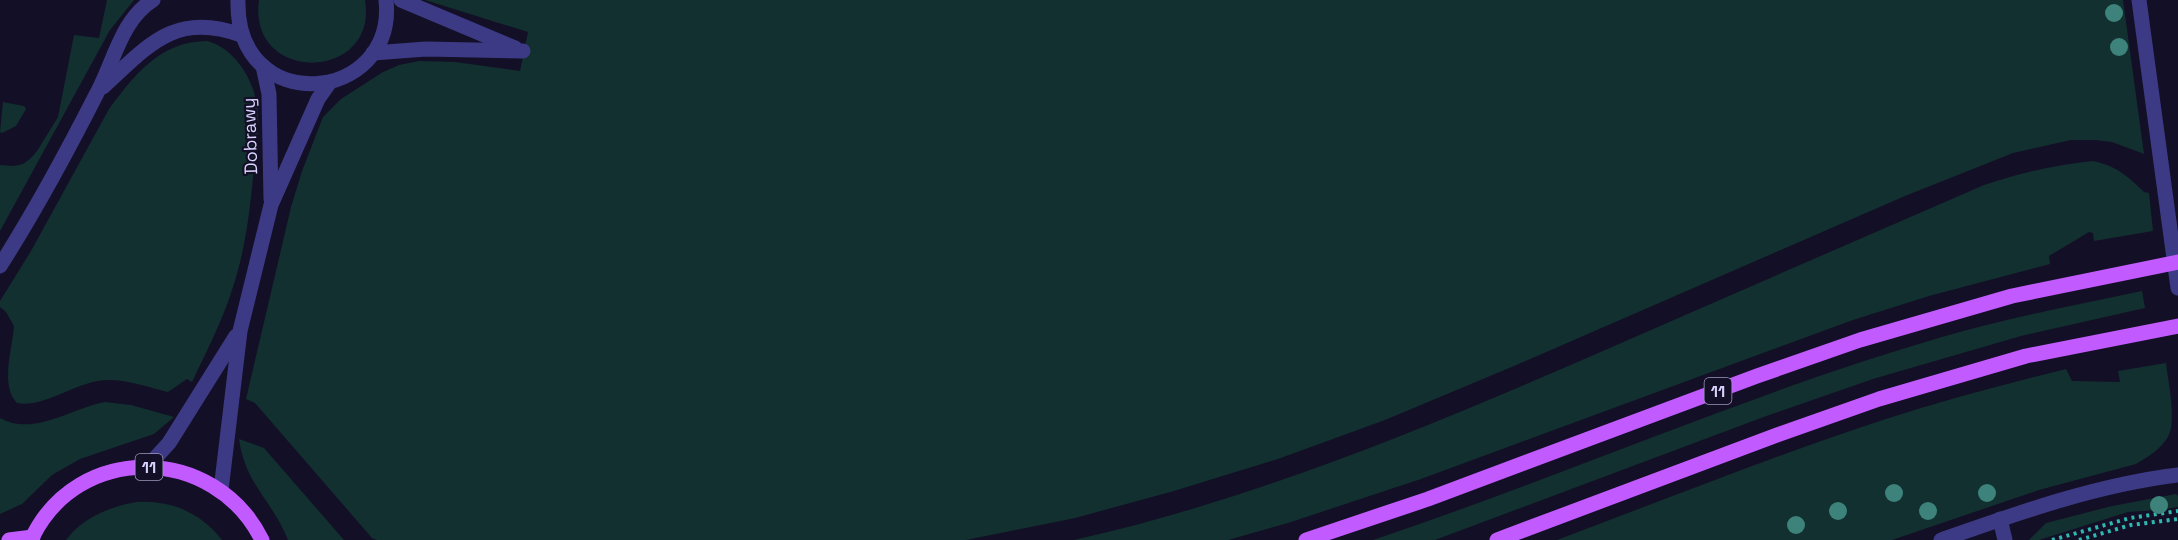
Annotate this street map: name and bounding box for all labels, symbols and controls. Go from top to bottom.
street label: Dobrawy [237,97,262,175]
road number: 11 [1704,378,1732,404]
road number: 11 [136,454,162,480]

